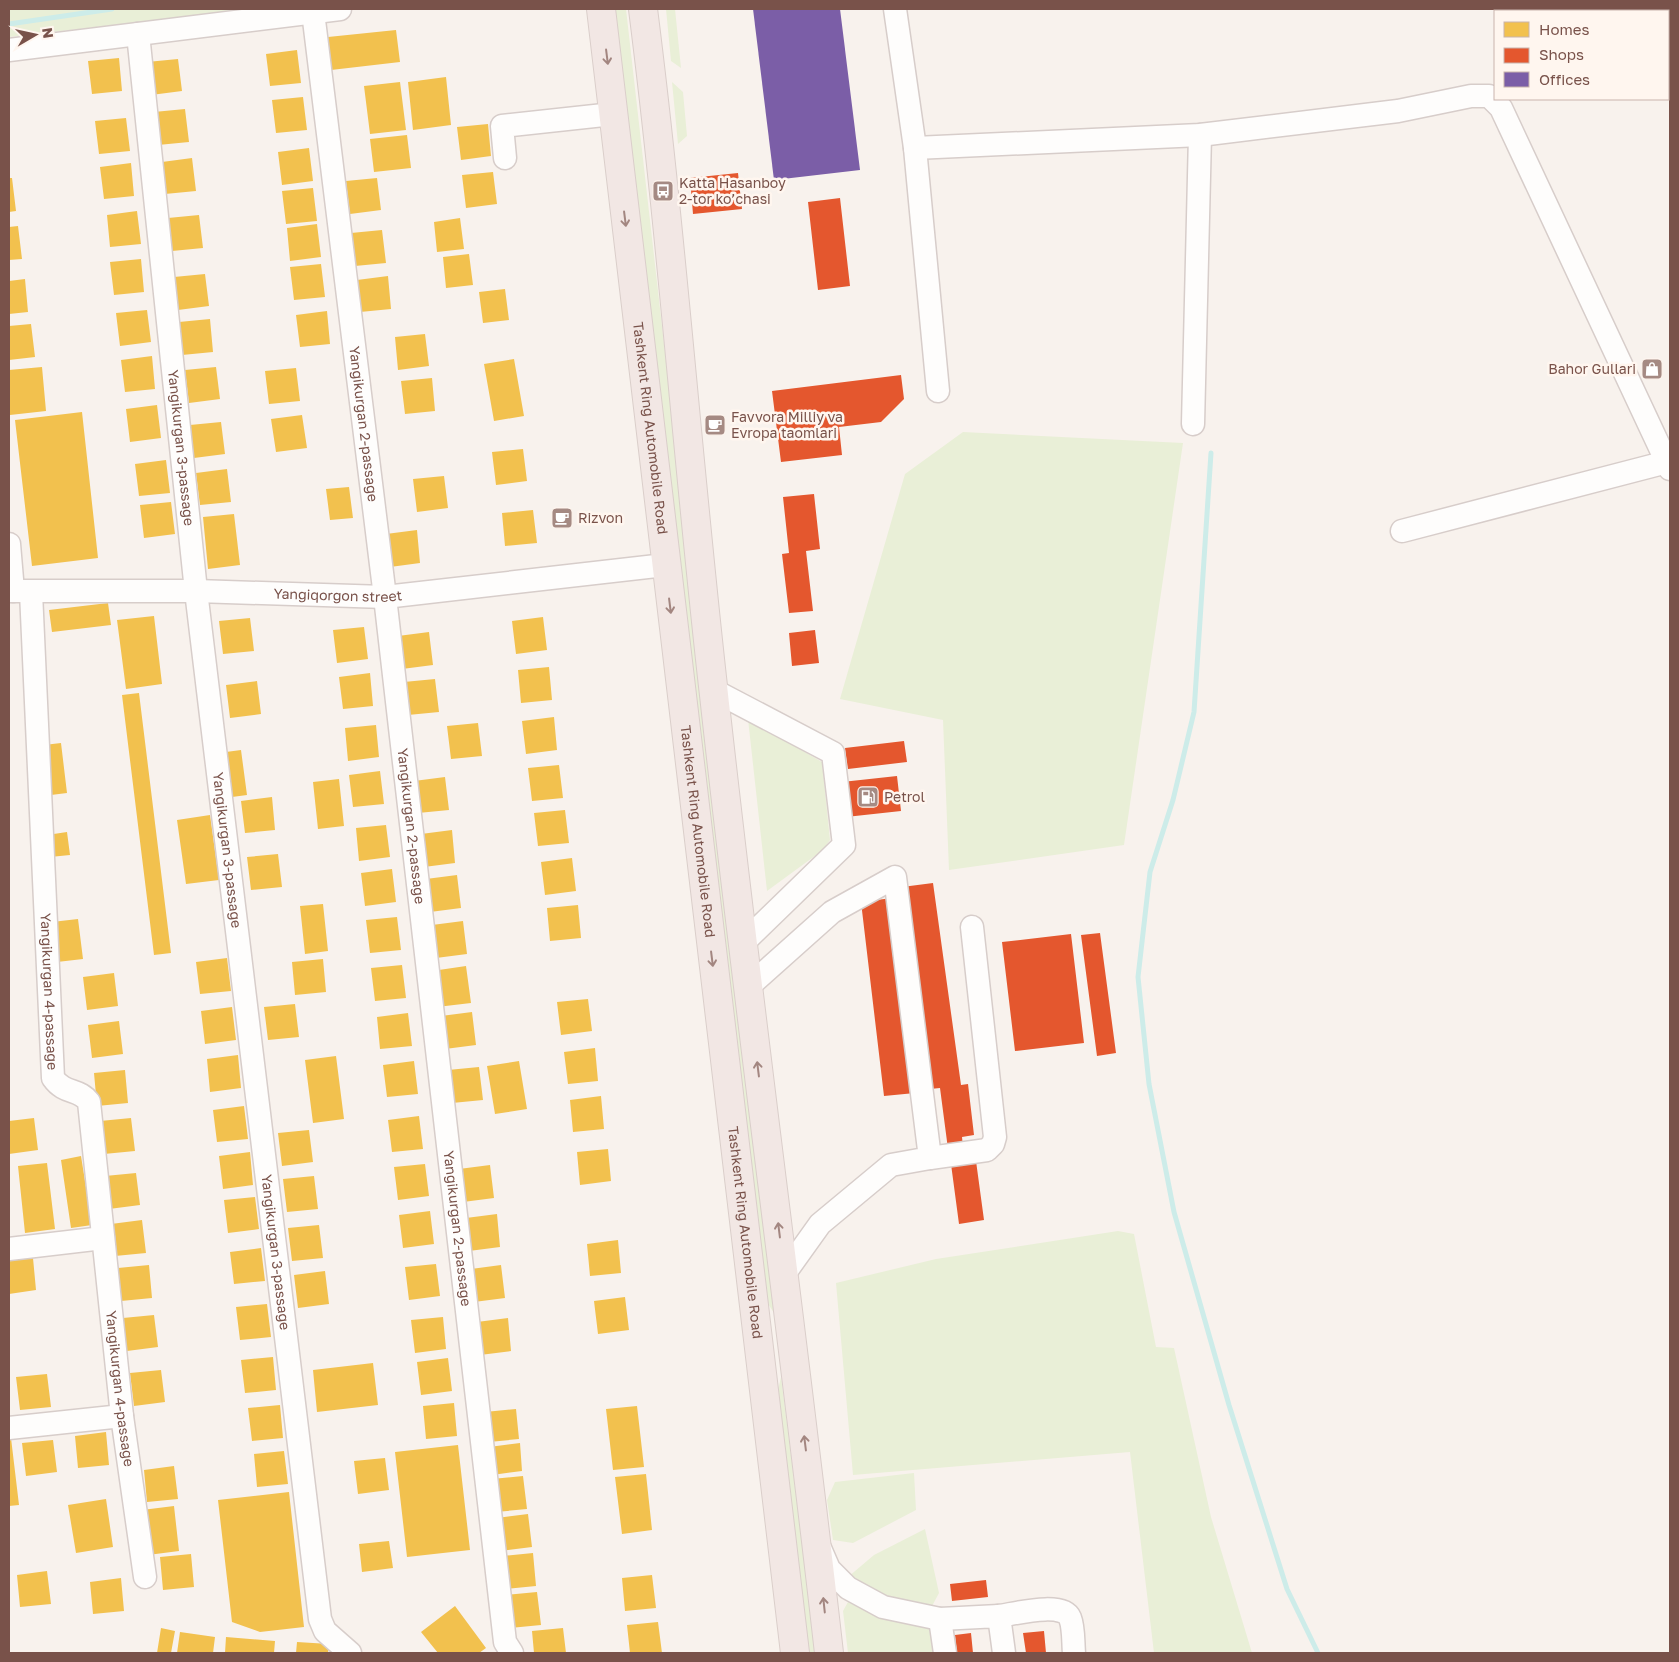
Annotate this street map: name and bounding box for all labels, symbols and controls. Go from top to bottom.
north arrow [10,10,60,60]
legend [1494,10,1669,100]
text: Homes [1539,20,1589,38]
text: N [39,26,58,39]
text: Shops [1539,45,1584,63]
one-way arrow [602,49,612,65]
text: Offices [1539,70,1590,88]
place label: Katta Hasanboy 2-tor ko’chasi [679,174,786,207]
bus stop icon: Katta Hasanboy 2-tor ko’chasi [651,179,675,203]
one-way arrow [620,210,630,226]
street label: Tashkent Ring Automobile Road [630,321,672,535]
street label: Yangikurgan 2-passage [346,345,382,503]
shop icon: Bahor Gullari [1640,357,1664,381]
place label: Bahor Gullari [1548,360,1636,377]
street label: Yangikurgan 3-passage [165,369,198,527]
place label: Favvora Milliy va Evropa taomlari [731,408,843,441]
cafe icon: Favvora Milliy va Evropa taomlari [703,413,727,437]
cafe icon: Rizvon [550,506,574,530]
place label: Rizvon [578,509,623,526]
street label: Yangiqorgon street [273,584,403,605]
one-way arrow [665,598,675,614]
street label: Tashkent Ring Automobile Road [678,724,720,938]
street label: Yangikurgan 2-passage [394,747,429,905]
street label: Yangikurgan 3-passage [210,771,246,929]
fuel station icon: Petrol [856,785,880,809]
place label: Petrol [884,788,925,805]
street label: Yangikurgan 4-passage [38,913,62,1070]
one-way arrow [707,950,717,966]
one-way arrow [753,1061,763,1077]
street label: Tashkent Ring Automobile Road [725,1125,767,1340]
street label: Yangikurgan 2-passage [441,1150,475,1307]
street label: Yangikurgan 3-passage [258,1173,294,1331]
one-way arrow [774,1222,784,1238]
street label: Yangikurgan 4-passage [103,1310,138,1468]
one-way arrow [800,1436,810,1452]
one-way arrow [819,1597,829,1613]

